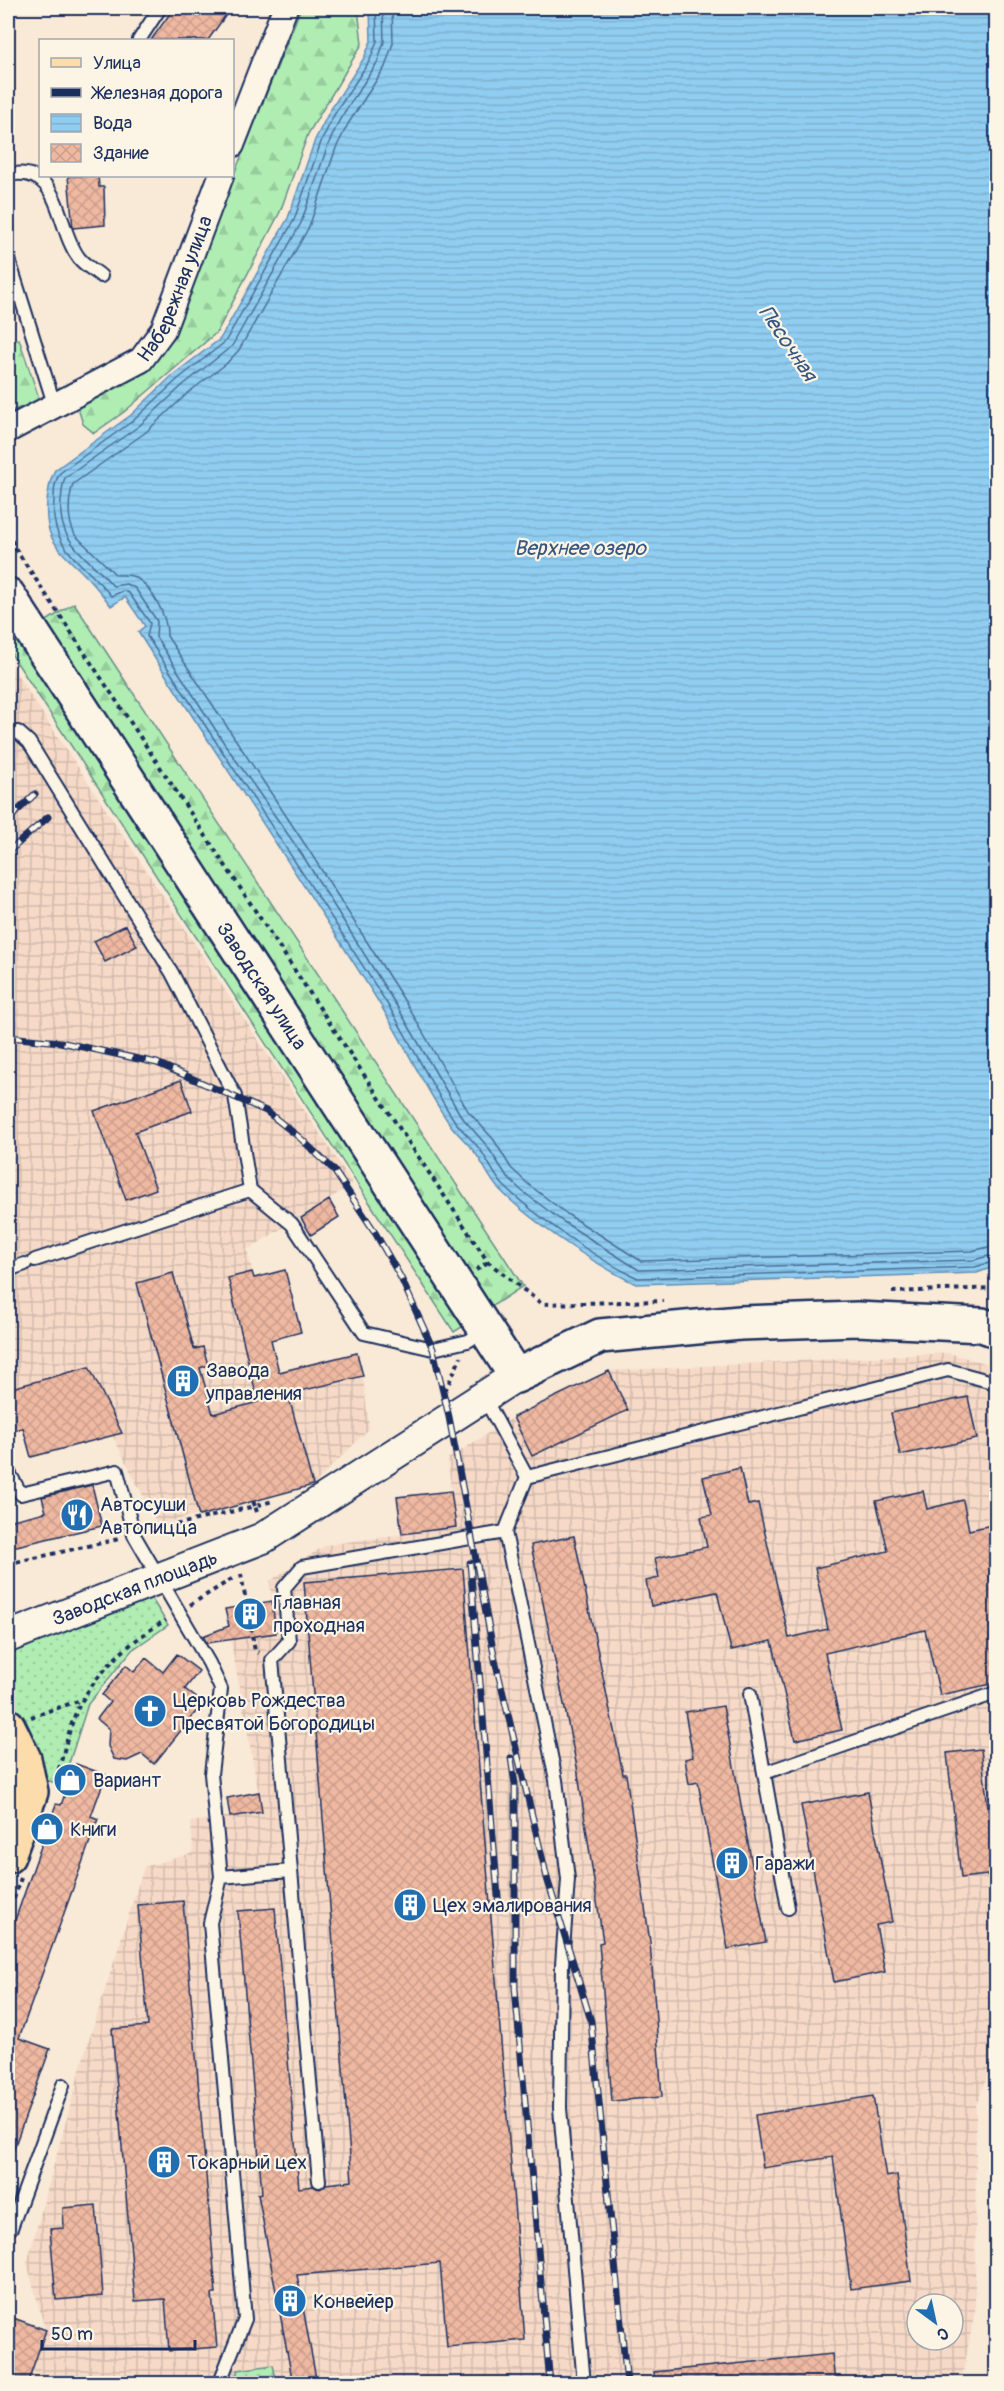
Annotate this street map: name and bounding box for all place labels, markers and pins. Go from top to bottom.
place label: Завода управления [205,1358,302,1406]
building icon: Завода управления [165,1363,201,1399]
place label: Автосуши Автопицца [100,1492,197,1540]
restaurant icon: Автосуши Автопицца [59,1497,95,1533]
place label: Главная проходная [273,1590,365,1638]
building icon: Главная проходная [232,1596,268,1632]
place label: Церковь Рождества Пресвятой Богородицы [173,1688,375,1736]
church icon: Церковь Рождества Пресвятой Богородицы [132,1693,168,1729]
shop icon: Вариант [52,1762,88,1798]
place label: Вариант [93,1768,161,1793]
shop icon: Книги [29,1811,65,1847]
place label: Книги [70,1817,116,1842]
building icon: Гаражи [714,1845,750,1881]
place label: Гаражи [755,1851,814,1876]
building icon: Цех эмалирования [392,1887,428,1923]
place label: Цех эмалирования [433,1893,592,1918]
building icon: Токарный цех [146,2144,182,2180]
place label: Токарный цех [187,2150,307,2175]
building icon: Конвейер [272,2283,308,2319]
place label: Конвейер [313,2289,394,2314]

